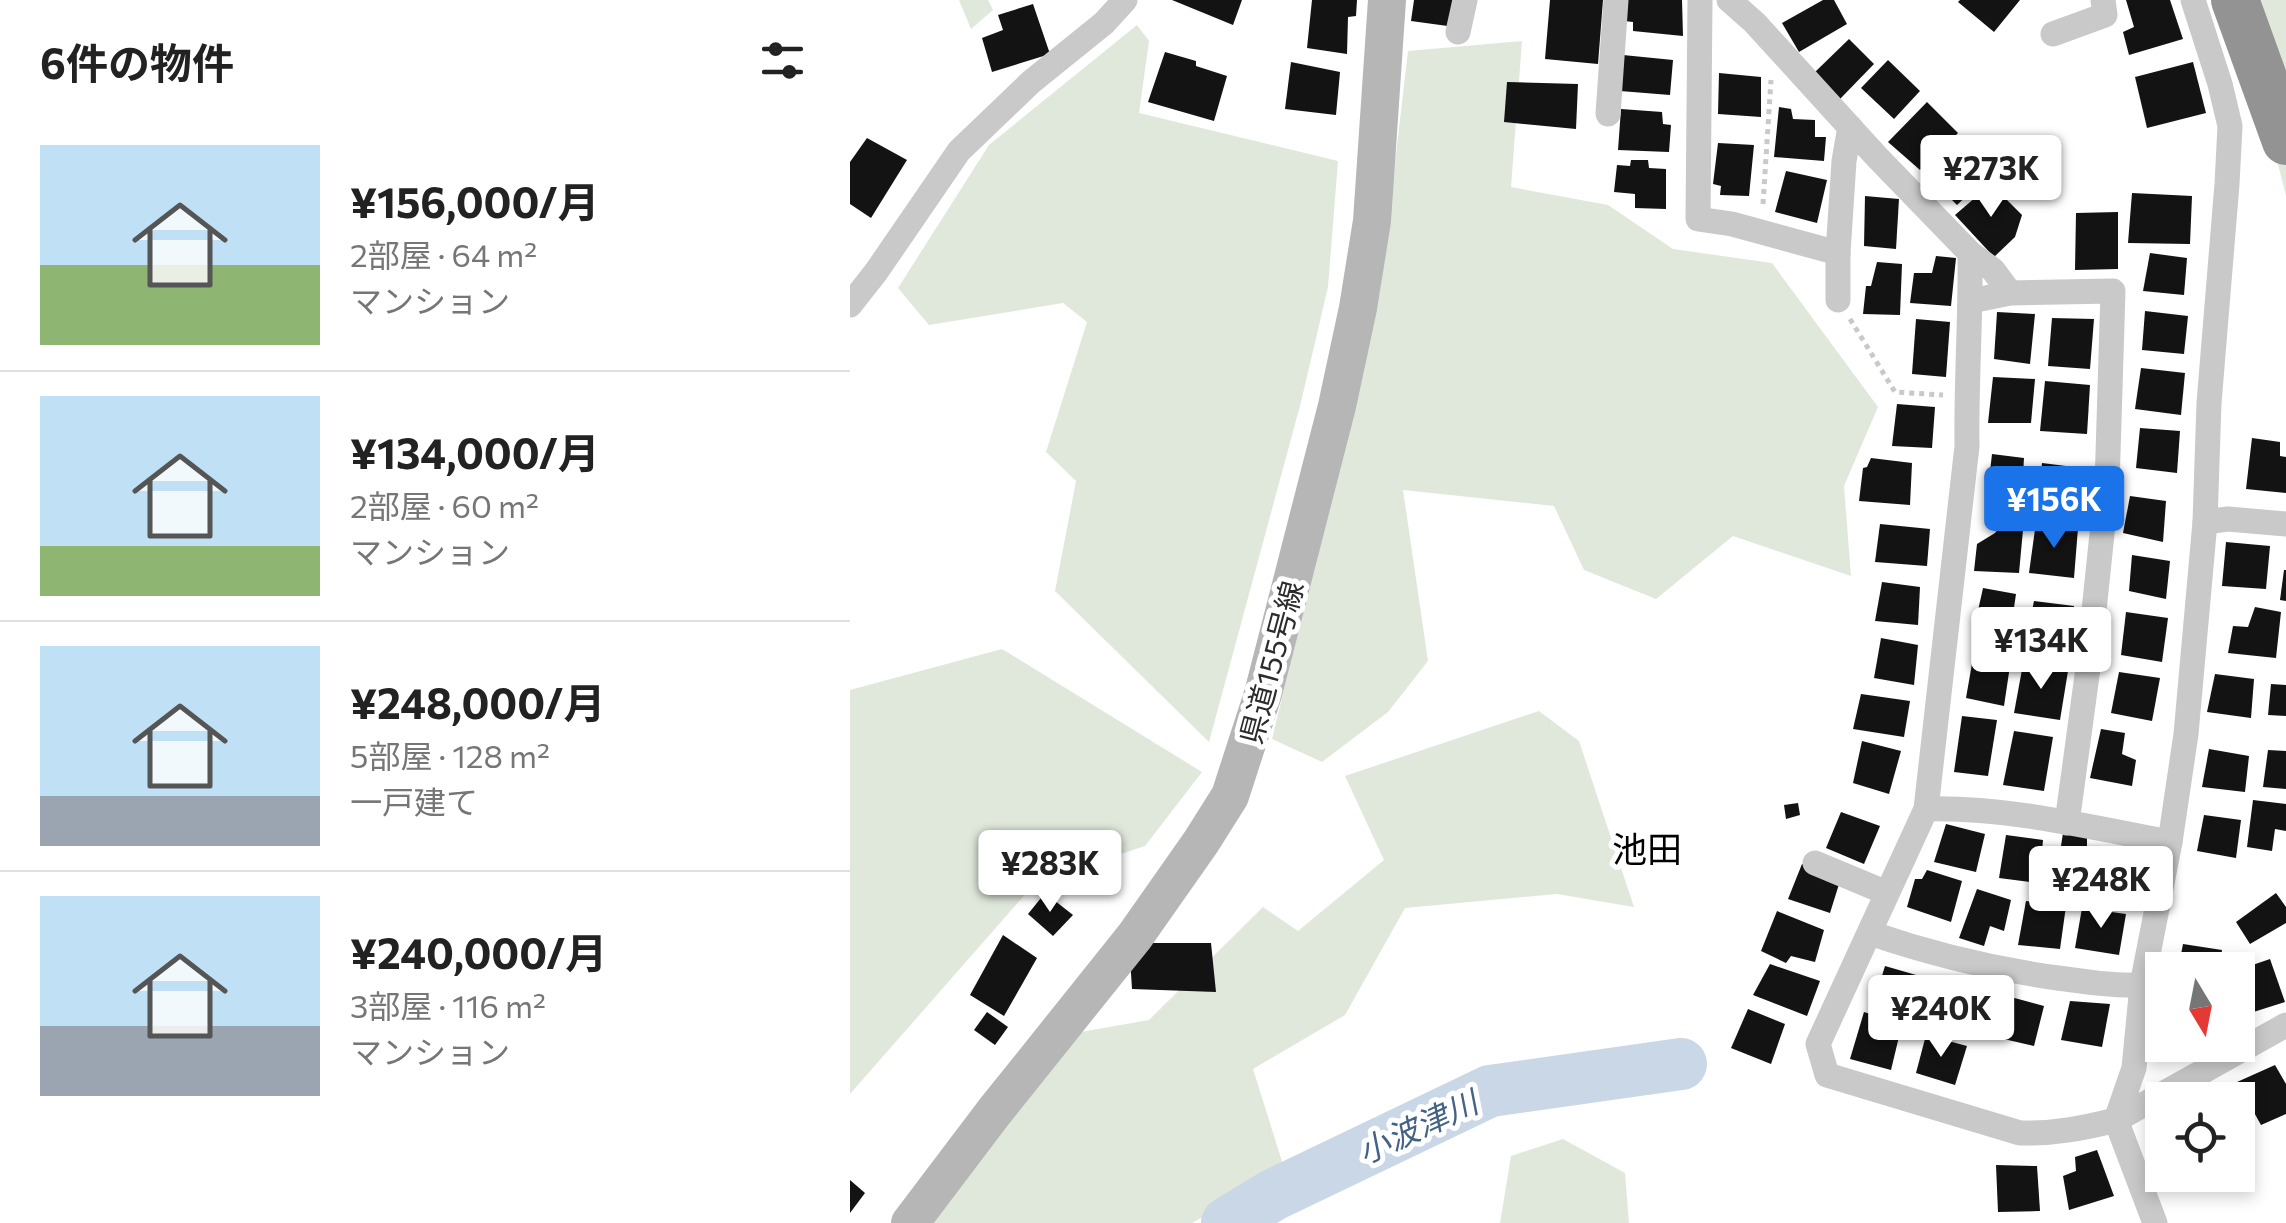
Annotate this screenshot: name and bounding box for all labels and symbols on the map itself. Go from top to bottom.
pin: ¥273K [1921,135,2061,220]
pin: ¥156K [1984,466,2124,551]
street label: 県道155号線 [1230,576,1310,748]
pin: ¥134K [1971,607,2111,692]
district label: 池田 [1612,826,1682,869]
pin: ¥283K [980,830,1120,915]
pin: ¥248K [2031,846,2171,931]
north arrow [2145,952,2255,1062]
pin: ¥240K [1871,975,2011,1060]
water label: 小波津川 [1351,1080,1486,1171]

